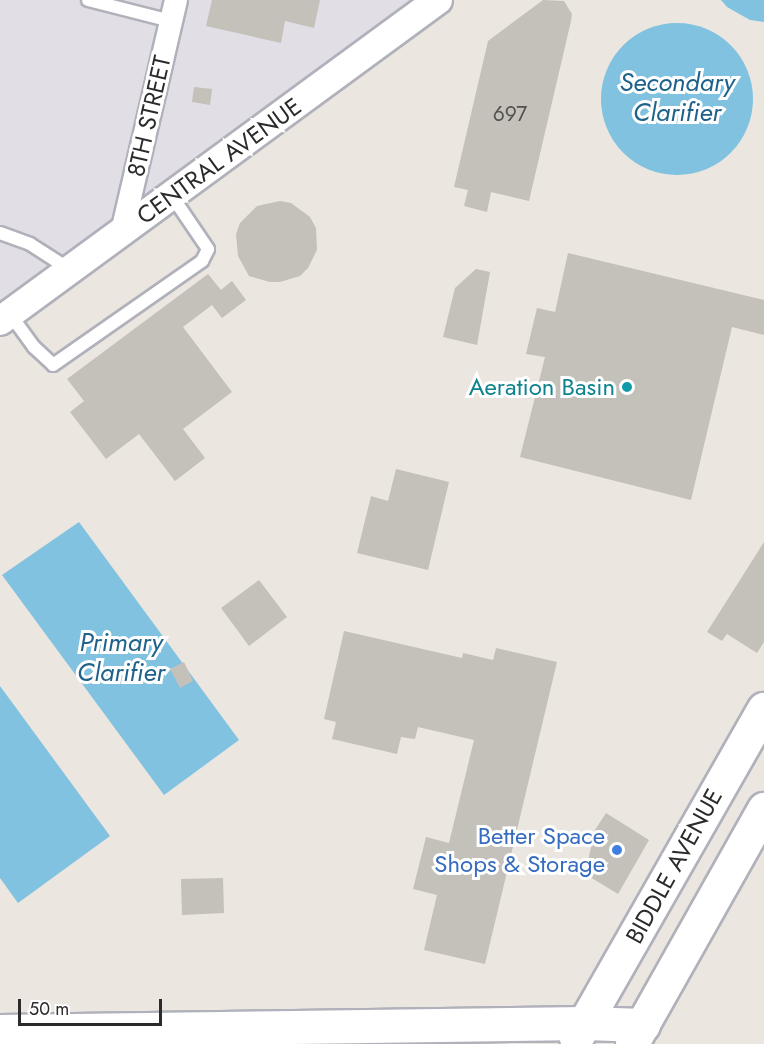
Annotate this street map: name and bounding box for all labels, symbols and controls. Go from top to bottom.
street label: 8TH STREET [121,53,177,179]
water label: Secondary Clarifier [619,67,735,128]
street label: CENTRAL AVENUE [131,92,307,230]
house number: 697 [493,101,527,127]
place label: Aeration Basin [469,373,615,401]
marker: Aeration Basin [620,380,634,394]
water label: Primary Clarifier [77,627,165,688]
street label: BIDDLE AVENUE [620,784,728,948]
place label: Better Space Shops & Storage [434,822,605,878]
marker: Better Space Shops & Storage [610,843,624,857]
scale bar [21,987,165,1025]
text: 50 m [29,996,69,1022]

